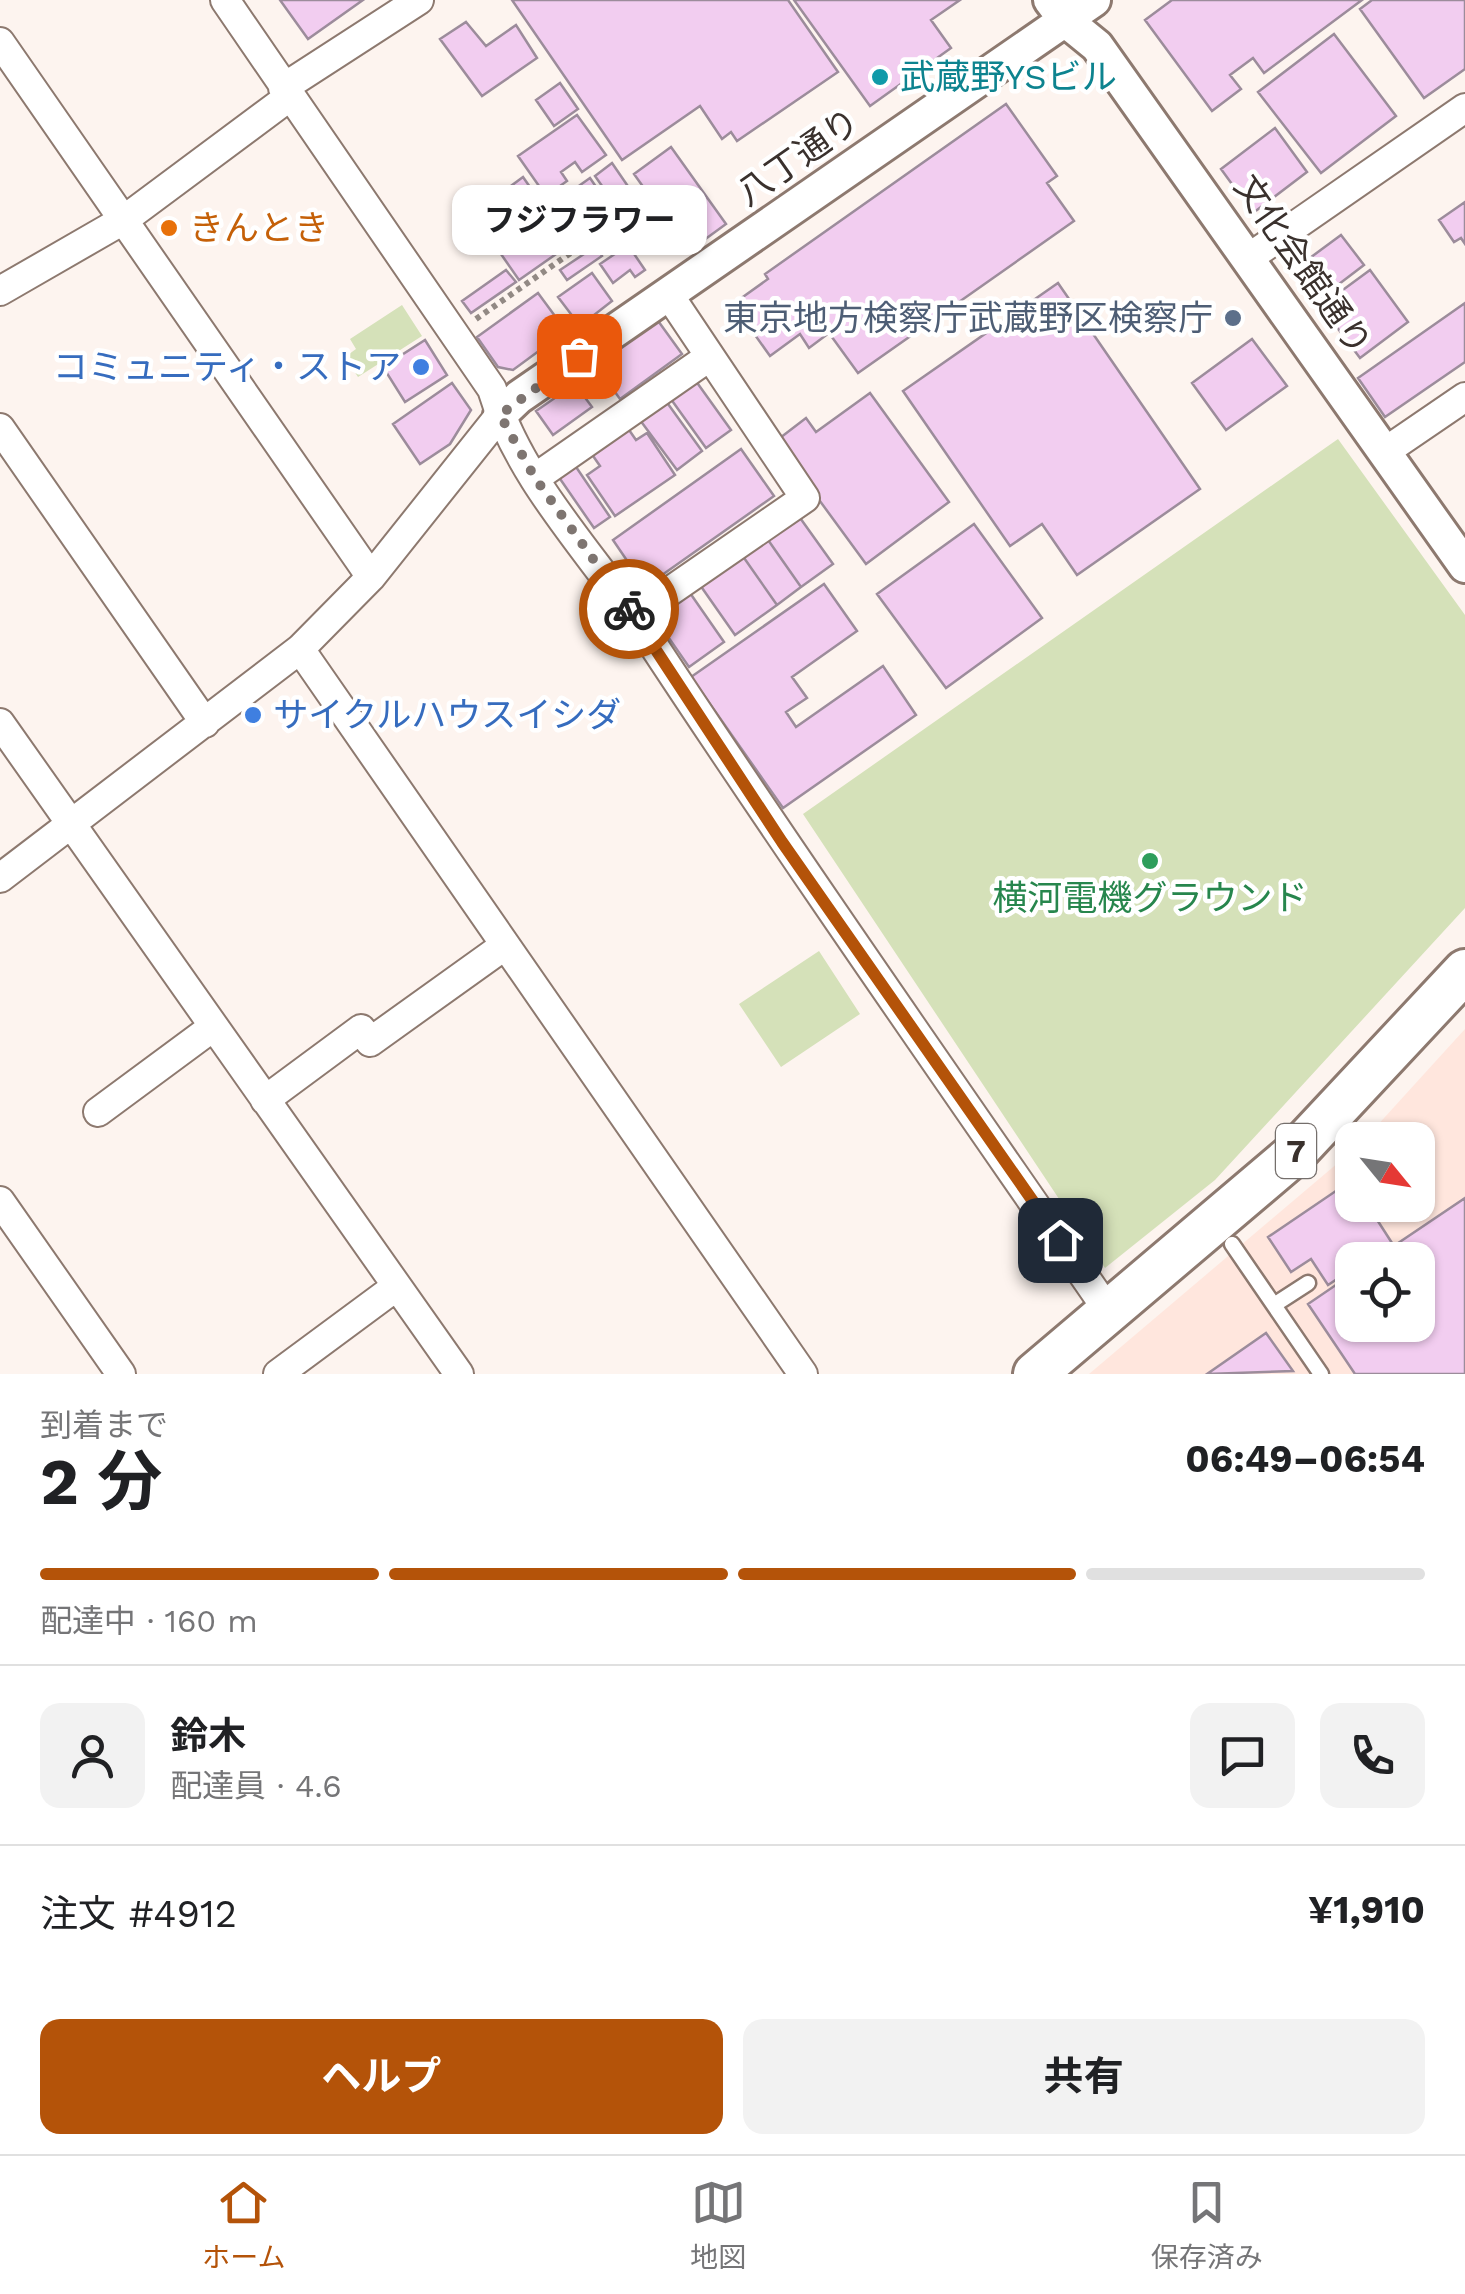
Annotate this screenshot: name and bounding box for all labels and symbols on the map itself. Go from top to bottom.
place label: 武蔵野YSビル [900,56,1117,98]
marker: 武蔵野YSビル [869,66,891,88]
street label: 八丁通り [729,100,867,214]
street label: 文化会館通り [1226,167,1380,363]
callout: フジフラワー [452,186,706,256]
place label: きんとき [189,207,329,249]
marker: きんとき [158,217,180,239]
place label: 東京地方検察庁武蔵野区検察庁 [723,297,1213,339]
marker: 東京地方検察庁武蔵野区検察庁 [1222,307,1244,329]
pin [537,314,622,399]
place label: コミュニティ・ストア [53,346,401,388]
marker: コミュニティ・ストア [410,356,432,378]
courier [579,559,679,659]
place label: サイクルハウスイシダ [273,694,621,736]
marker: サイクルハウスイシダ [242,704,264,726]
marker: 横河電機グラウンド [1139,850,1161,872]
place label: 横河電機グラウンド [992,877,1308,919]
north arrow [1335,1122,1435,1222]
road number: 7 [1276,1124,1316,1178]
pin [1018,1198,1103,1283]

